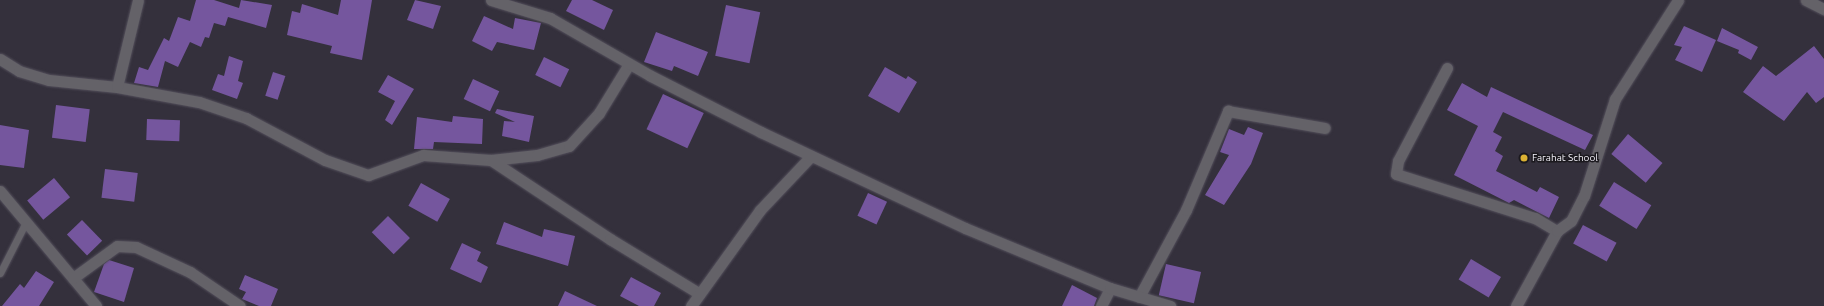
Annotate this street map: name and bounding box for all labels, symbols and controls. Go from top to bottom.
place label: Farahat School [1532,152,1598,164]
marker: Farahat School [1519,153,1529,163]

